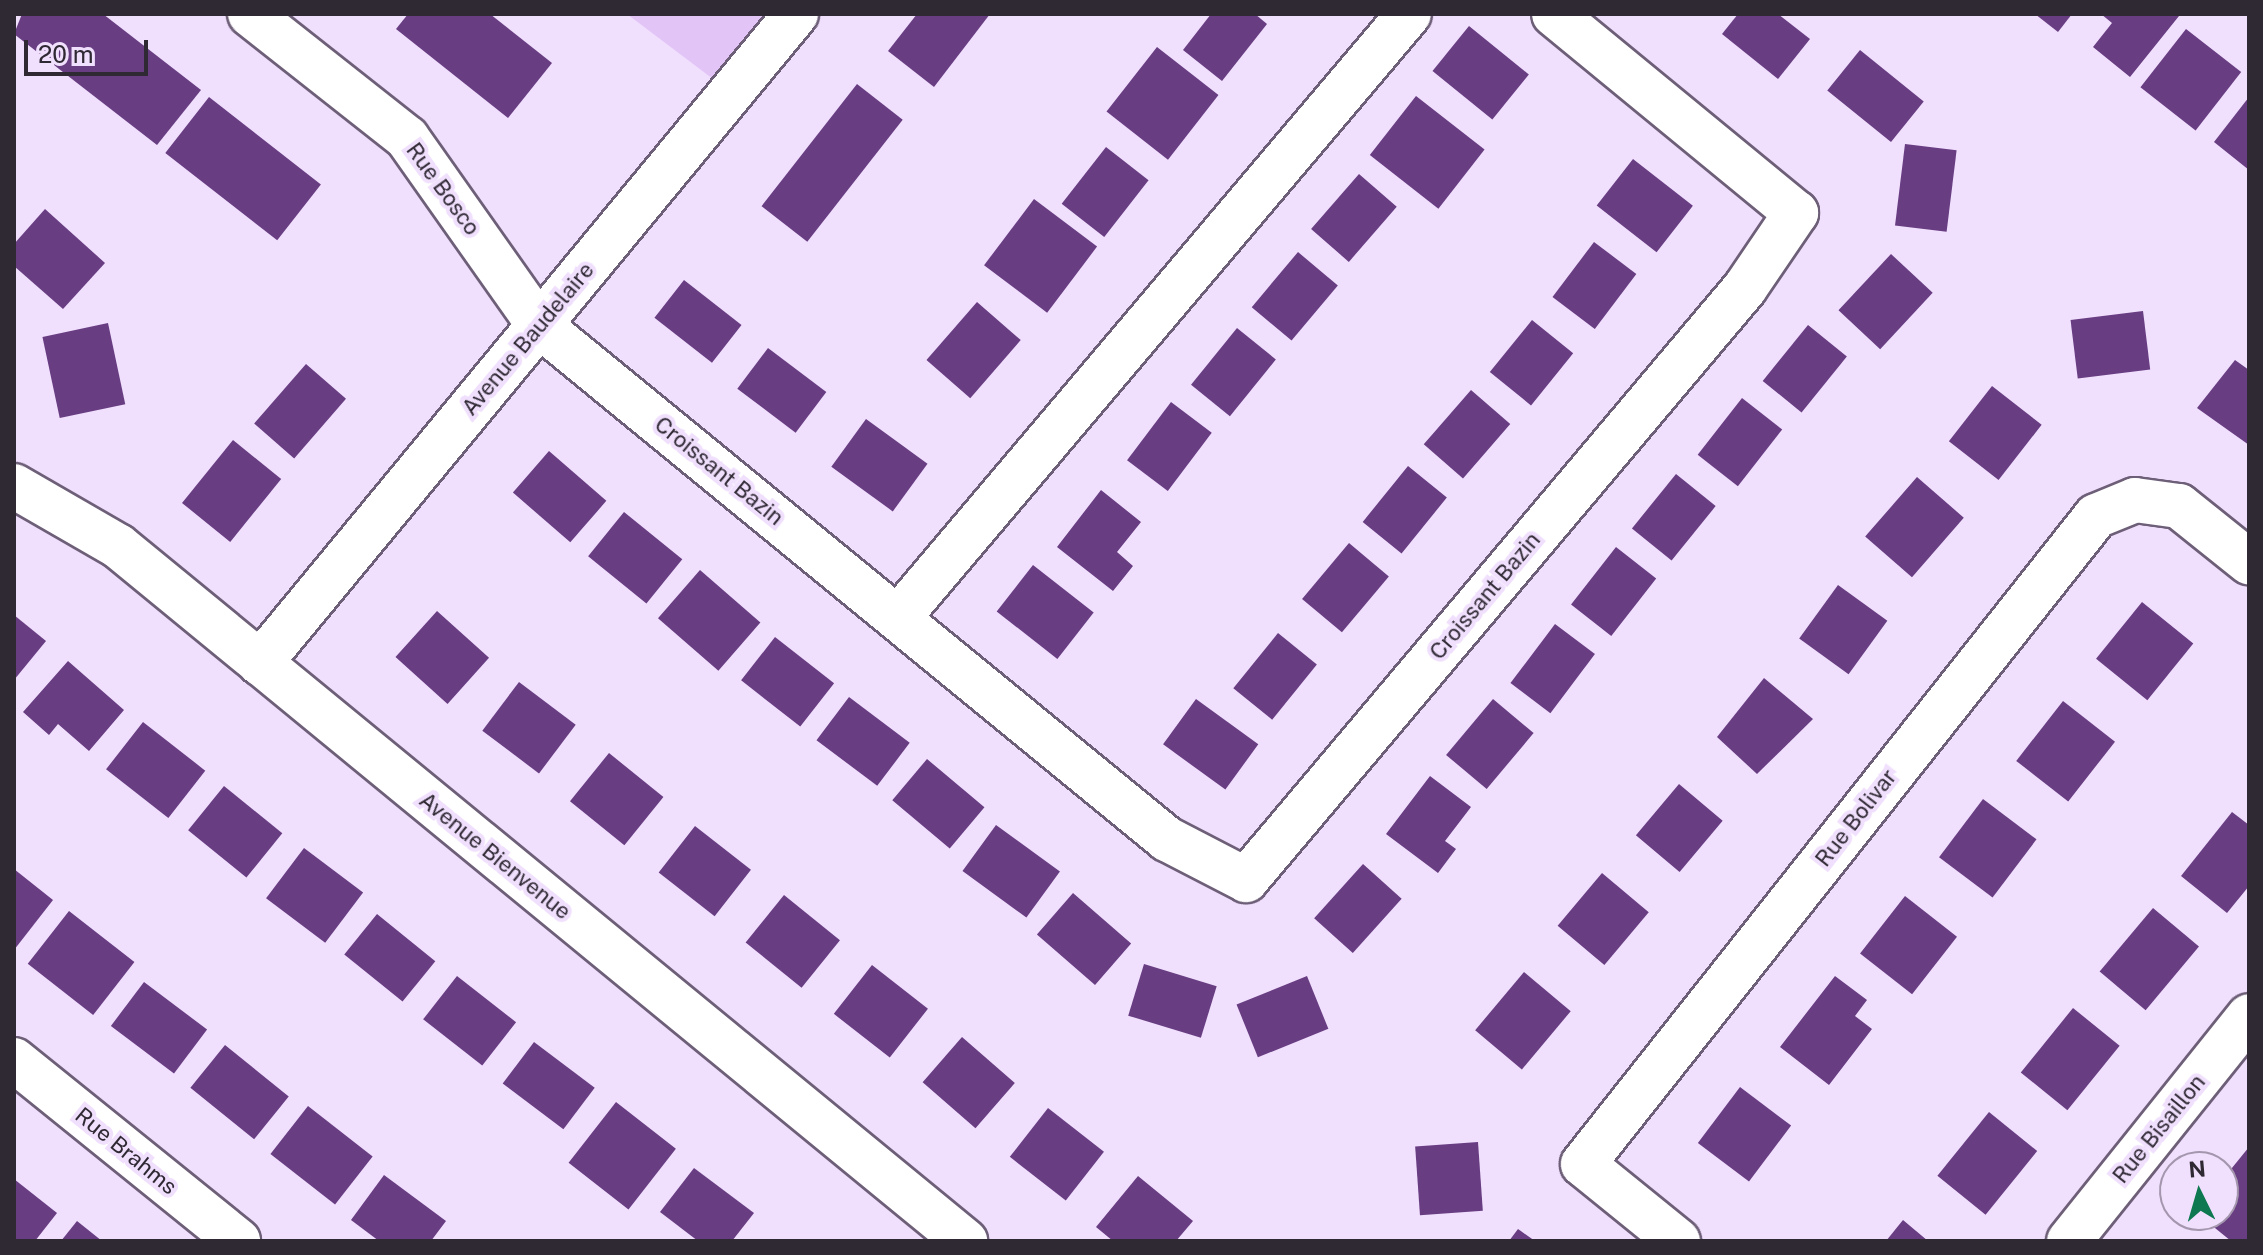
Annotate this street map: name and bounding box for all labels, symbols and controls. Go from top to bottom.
scale bar [28,24,152,74]
text: 20 m [38,40,94,68]
street label: Rue Bosco [401,138,485,240]
street label: Avenue Baudelaire [456,257,600,421]
street label: Croissant Bazin [649,411,789,531]
street label: Croissant Bazin [1424,527,1546,665]
street label: Rue Bolivar [1810,764,1902,872]
street label: Avenue Bienvenue [414,787,576,925]
street label: Rue Bisaillon [2107,1069,2211,1189]
street label: Rue Brahms [70,1102,182,1200]
north arrow [2159,1151,2239,1231]
text: N [2187,1155,2207,1183]

